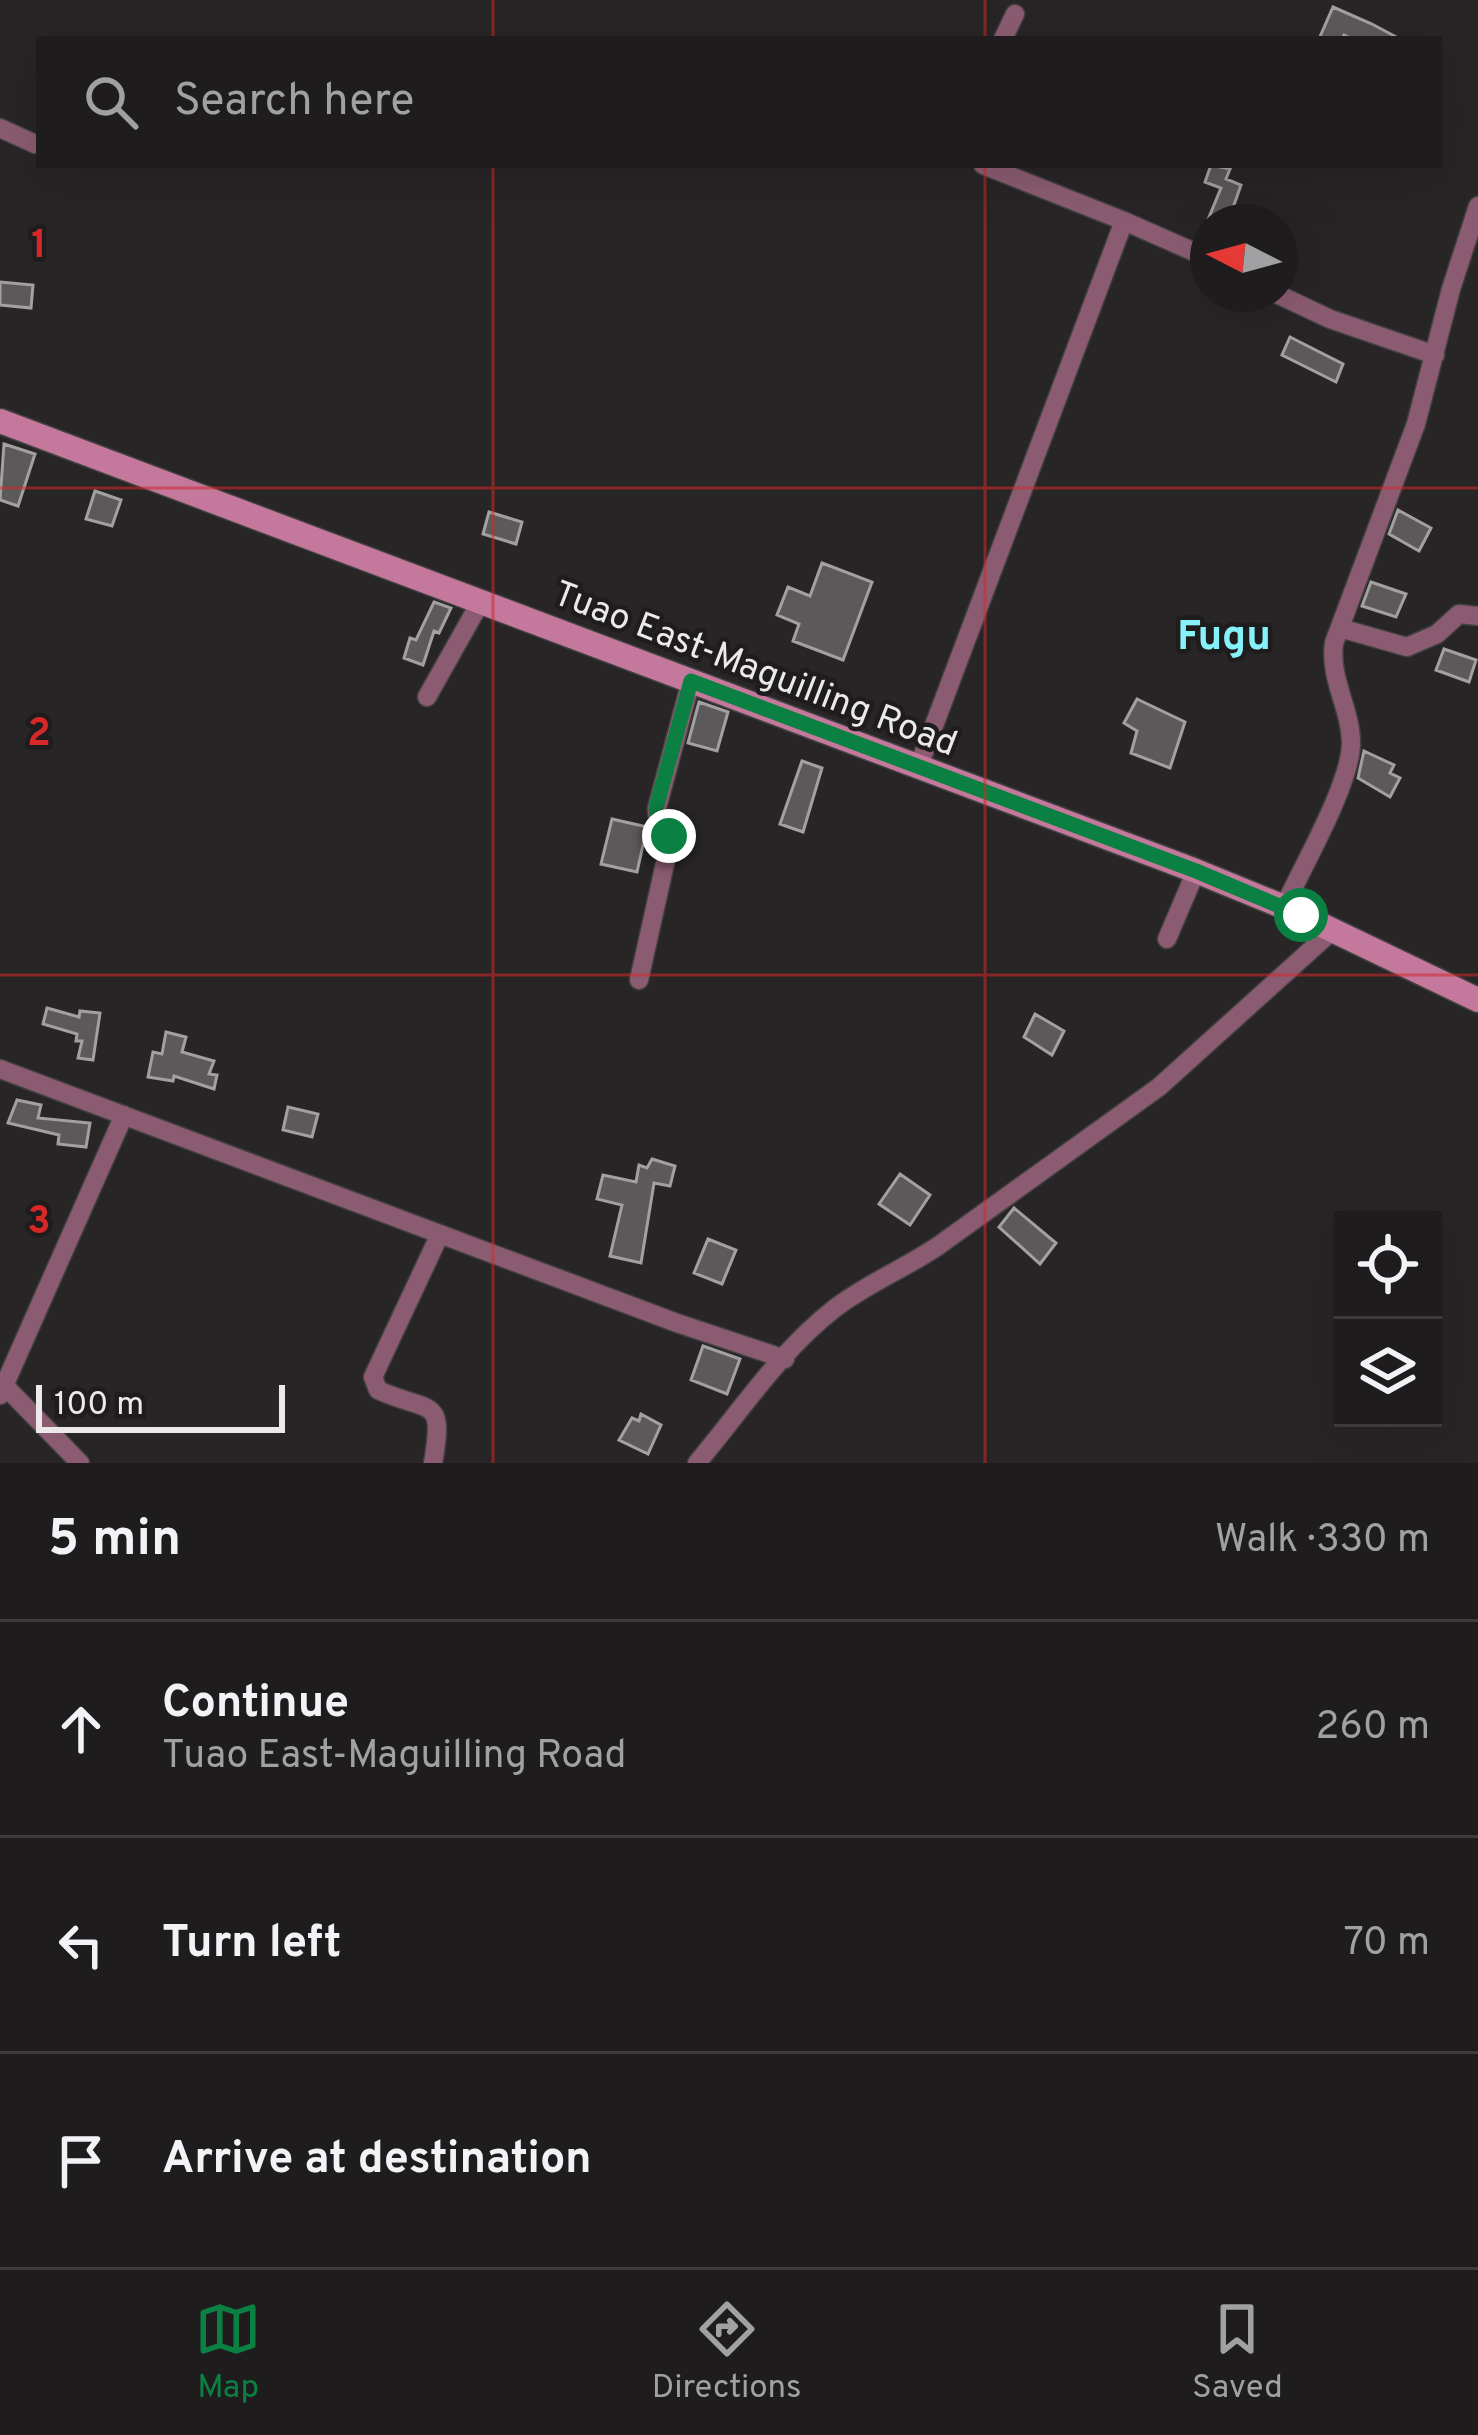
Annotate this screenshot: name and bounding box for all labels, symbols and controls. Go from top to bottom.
search box [36,36,1442,168]
icon: search [78,69,144,135]
text: Search here [174,74,414,131]
north arrow [1190,204,1298,312]
text: 1 [31,223,47,272]
street label: Tuao East-Maguilling Road [546,572,963,769]
district label: Fugu [1177,612,1271,665]
text: 2 [27,711,51,760]
route end [642,809,696,863]
route start [1274,888,1328,942]
text: 3 [27,1199,51,1248]
map controls [1334,1211,1442,1427]
button: locate [1334,1211,1442,1319]
button: layers [1334,1319,1442,1427]
scale bar [36,1379,285,1432]
text: 100 m [54,1385,144,1427]
text: 5 min [48,1509,181,1574]
text: Walk · 330 m [1215,1517,1430,1566]
text: Continue [162,1676,349,1733]
icon: ahead [48,1696,114,1762]
text: 260 m [1316,1704,1430,1753]
text: Tuao East-Maguilling Road [162,1733,627,1782]
icon: left [48,1912,114,1978]
text: Turn left [162,1916,341,1973]
text: 70 m [1344,1920,1430,1969]
icon: arrive [48,2128,114,2194]
text: Arrive at destination [162,2132,592,2189]
tab: Map [195,2296,261,2410]
tab: Directions [652,2296,802,2410]
tab: Saved [1192,2296,1283,2410]

